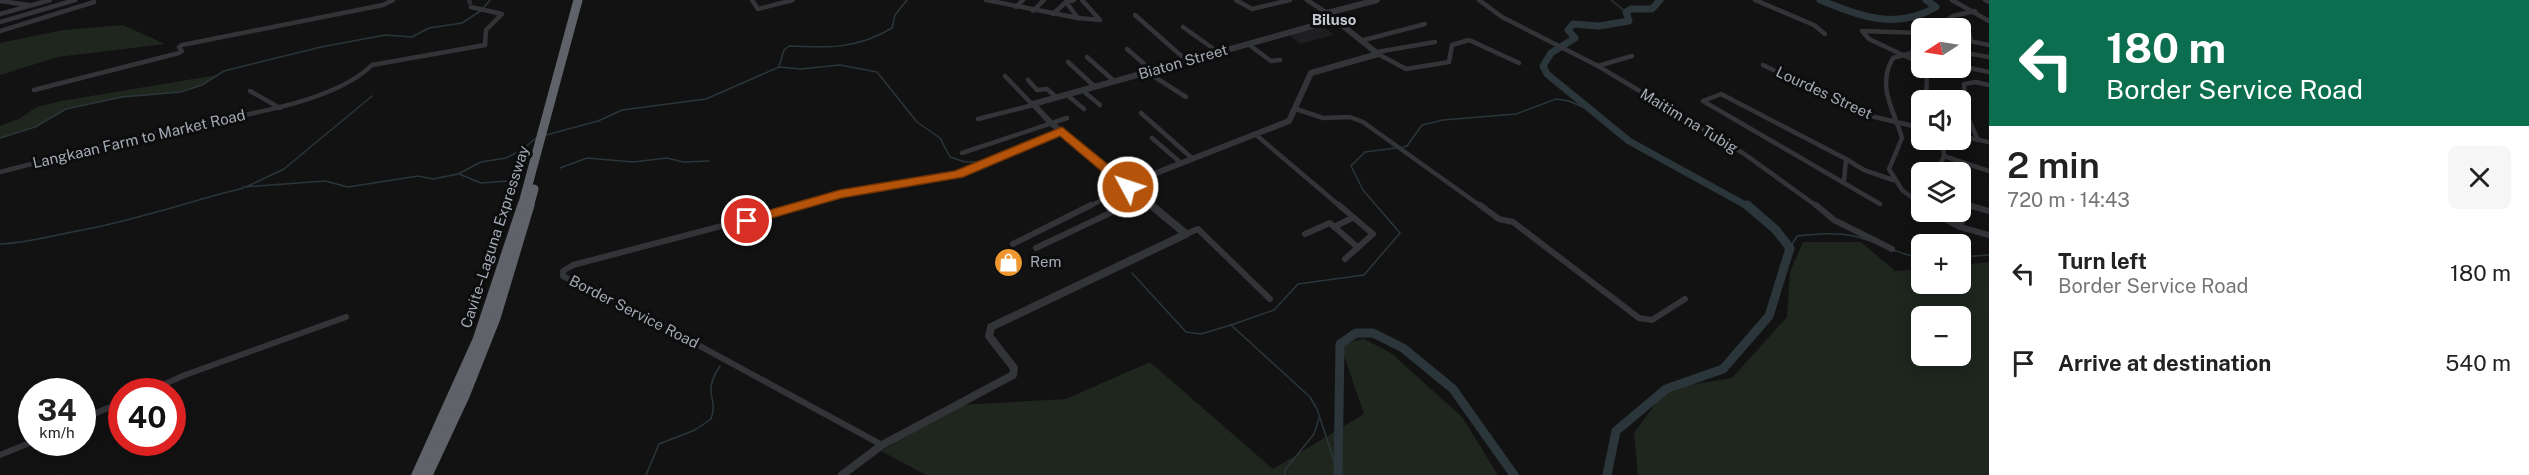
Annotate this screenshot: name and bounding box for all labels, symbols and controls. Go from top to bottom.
district label: Biluso [1312,11,1357,28]
north arrow [1911,18,1971,78]
map controls [1911,18,1971,366]
text: 180 m [2106,23,2226,72]
icon: left [2007,24,2085,102]
street label: Biaton Street [1136,41,1230,82]
street label: Lourdes Street [1774,63,1875,122]
text: Border Service Road [2106,73,2363,105]
street label: Maitim na Tubig [1637,85,1741,156]
button: sound [1911,90,1971,150]
street label: Langkaan Farm to Market Road [31,106,247,171]
street label: Cavite–Laguna Expressway [457,143,532,330]
text: 2 min [2007,144,2100,186]
button: close [2448,146,2511,209]
position arrow [1096,155,1160,219]
button: layers [1911,162,1971,222]
text: 720 m · 14:43 [2007,188,2130,212]
pin [721,195,772,246]
icon: arrive [730,204,763,237]
button: + [1911,234,1971,294]
shop icon: Rem [993,246,1025,278]
text: Turn left [2058,248,2147,274]
place label: Rem [1030,253,1061,270]
icon: left [2007,257,2040,290]
text: 180 m [2450,260,2511,286]
street label: Border Service Road [567,272,702,352]
text: Border Service Road [2058,274,2248,298]
button: − [1911,306,1971,366]
icon: arrive [2007,347,2040,380]
text: Arrive at destination [2058,350,2271,376]
text: 540 m [2445,350,2511,376]
speed limit sign: 40 [108,378,186,456]
text: 34 [37,392,77,428]
text: km/h [39,424,75,441]

